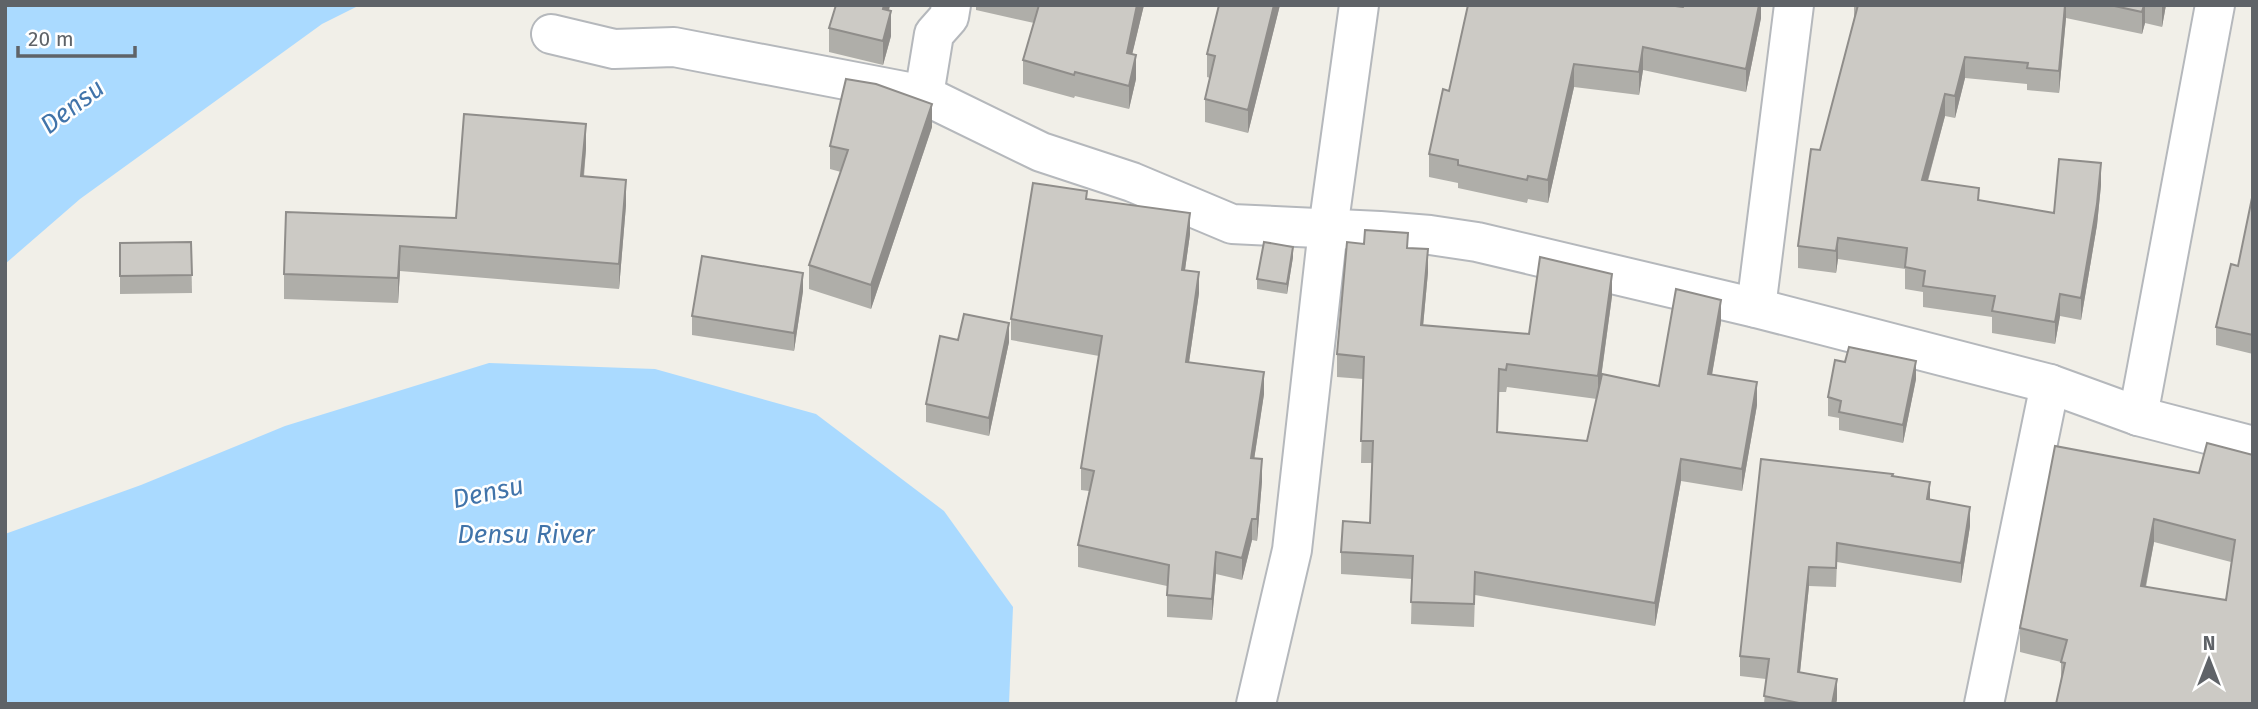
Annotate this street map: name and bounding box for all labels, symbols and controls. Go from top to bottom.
scale bar [18,14,135,58]
text: 20 m [28,26,74,52]
water label: Densu [34,72,110,140]
water label: Densu [450,470,527,515]
water label: Densu River [457,519,596,550]
north arrow [2174,625,2244,695]
text: N [2203,632,2215,655]

